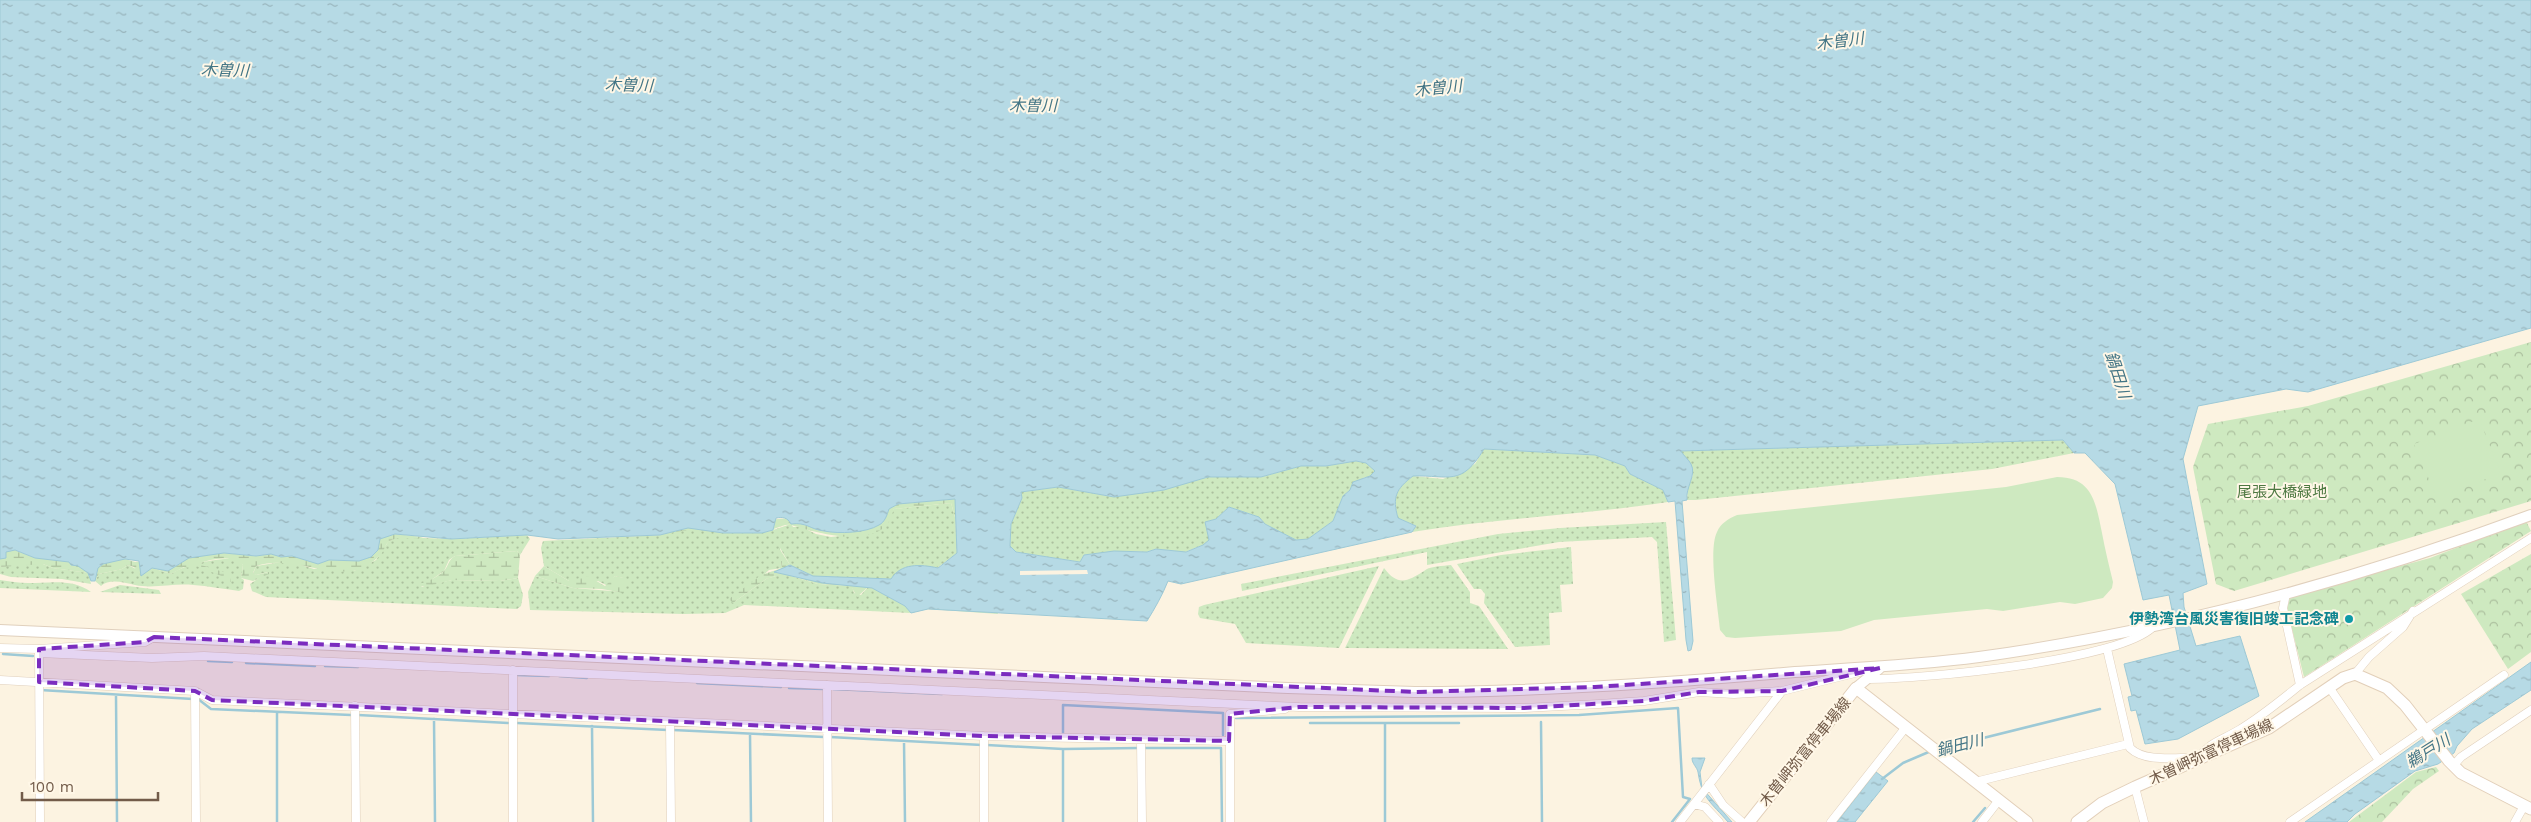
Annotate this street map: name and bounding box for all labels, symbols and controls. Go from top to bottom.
water label: 木曽川 [1815,28,1867,53]
water label: 木曽川 [201,60,251,80]
water label: 木曽川 [605,75,655,95]
water label: 木曽川 [1413,76,1465,100]
water label: 木曽川 [1009,96,1059,115]
water label: 鍋田川 [2102,349,2135,403]
park label: 尾張大橋緑地 [2237,483,2327,501]
place label: 伊勢湾台風災害復旧竣工記念碑 [2129,610,2339,628]
marker: 伊勢湾台風災害復旧竣工記念碑 [2343,613,2355,625]
street label: 木曽岬弥富停車場線 [1756,694,1854,810]
street label: 木曽岬弥富停車場線 [2146,715,2276,789]
water label: 鍋田川 [1934,729,1988,760]
water label: 鵜戸川 [2403,729,2455,772]
scale bar [22,770,159,802]
text: 100 m [30,778,74,796]

